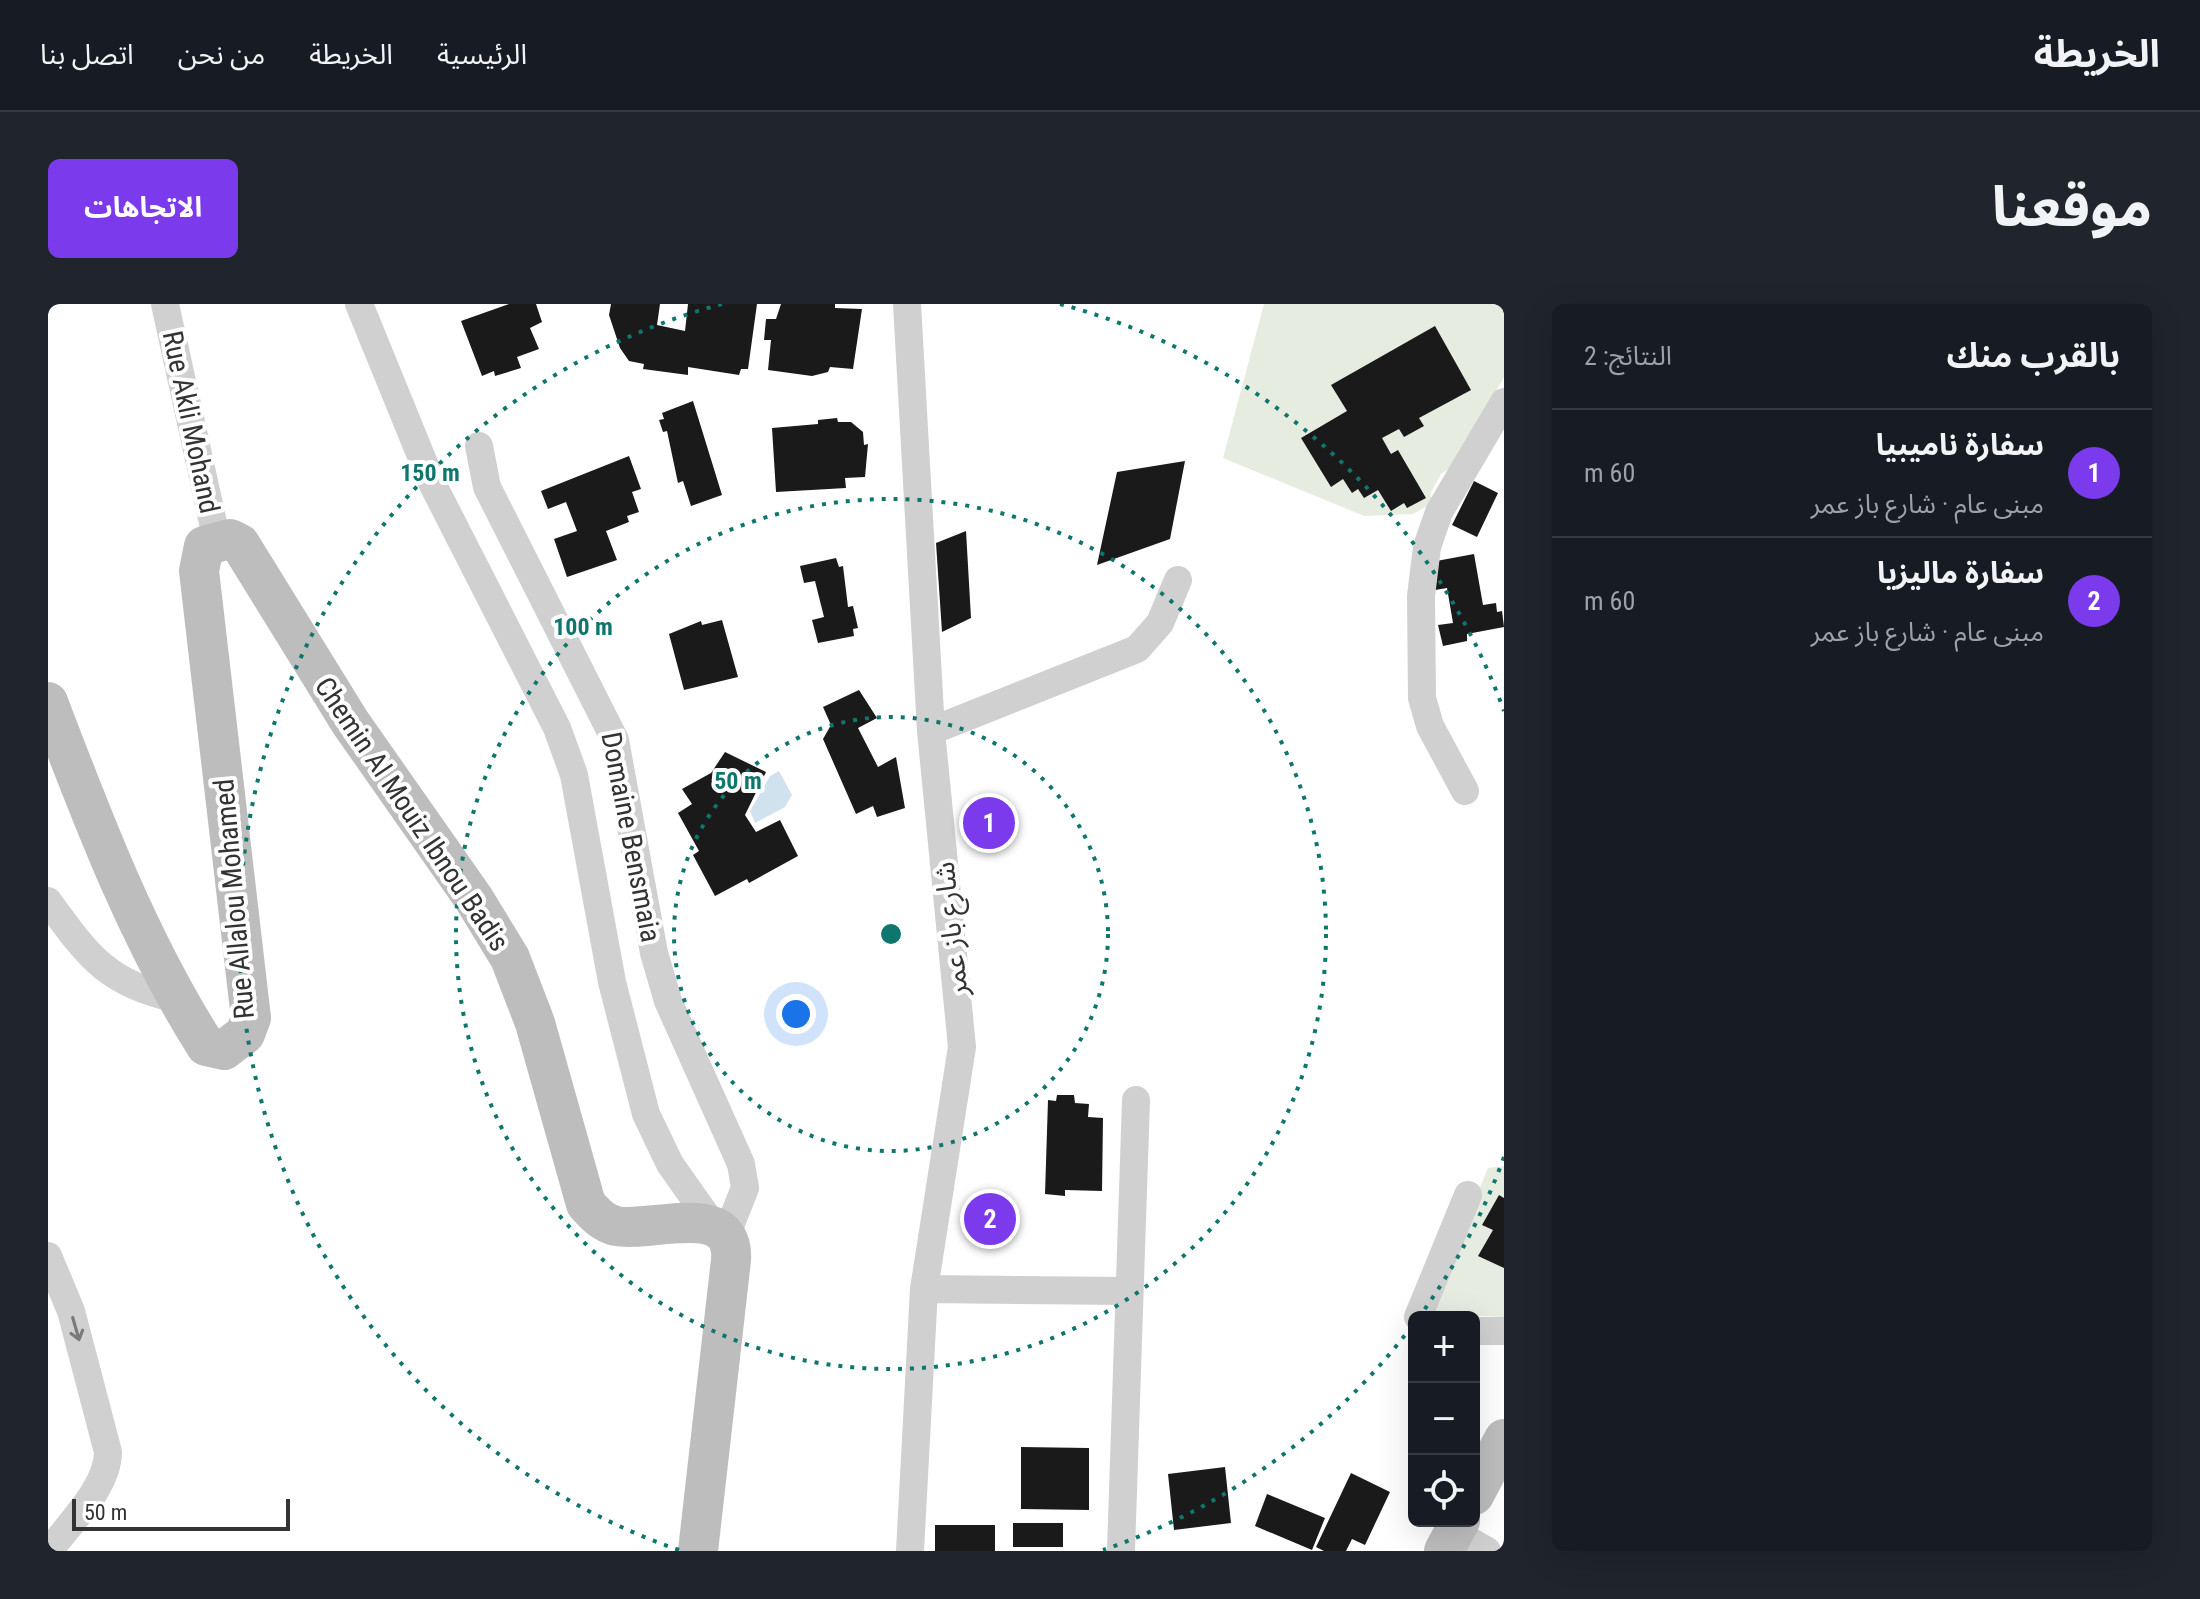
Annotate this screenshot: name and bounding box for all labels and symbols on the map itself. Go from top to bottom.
street label: Rue Akli Mohand [156,328,226,516]
text: 150 m [400,459,460,487]
text: 100 m [553,613,613,641]
street label: Chemin Al Mouiz Ibnou Badis [308,671,516,957]
street label: Domaine Bensmaia [594,729,668,945]
text: 50 m [714,767,762,795]
street label: Rue Allalou Mohamed [207,777,261,1021]
pin: 1 [963,793,1015,853]
street label: شارع باز عمر [928,860,979,999]
centre of rings [877,920,905,948]
your location [776,994,816,1034]
pin: 2 [964,1189,1016,1249]
one-way arrow [69,1315,84,1341]
scale bar [72,1495,290,1531]

